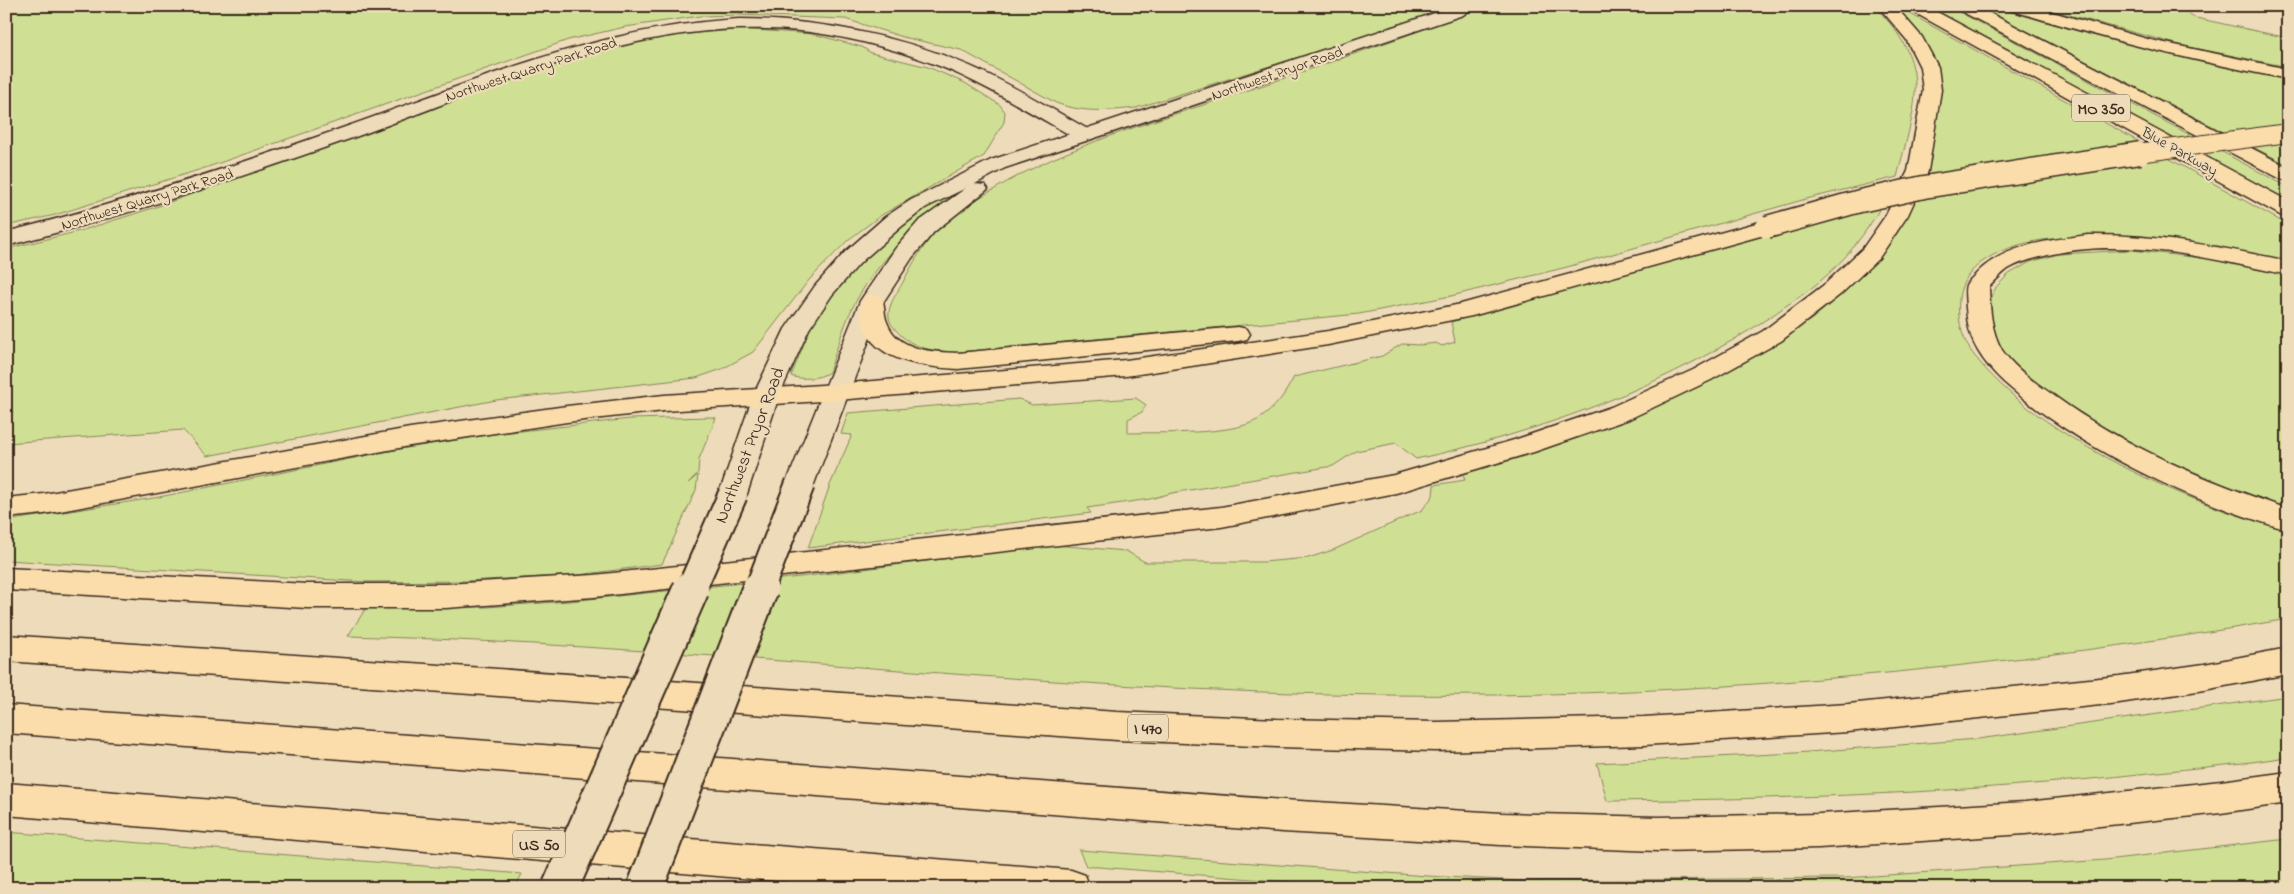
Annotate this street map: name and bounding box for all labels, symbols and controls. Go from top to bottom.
street label: Northwest Quarry Park Road [443,32,621,109]
street label: Northwest Pryor Road [1209,41,1347,108]
road number: MO 350 [2072,95,2130,122]
street label: Blue Parkway [2136,121,2222,183]
street label: Northwest Quarry Park Road [59,163,237,238]
street label: Northwest Pryor Road [709,364,793,528]
road number: I 470 [1128,714,1168,741]
road number: US 50 [513,831,565,858]

